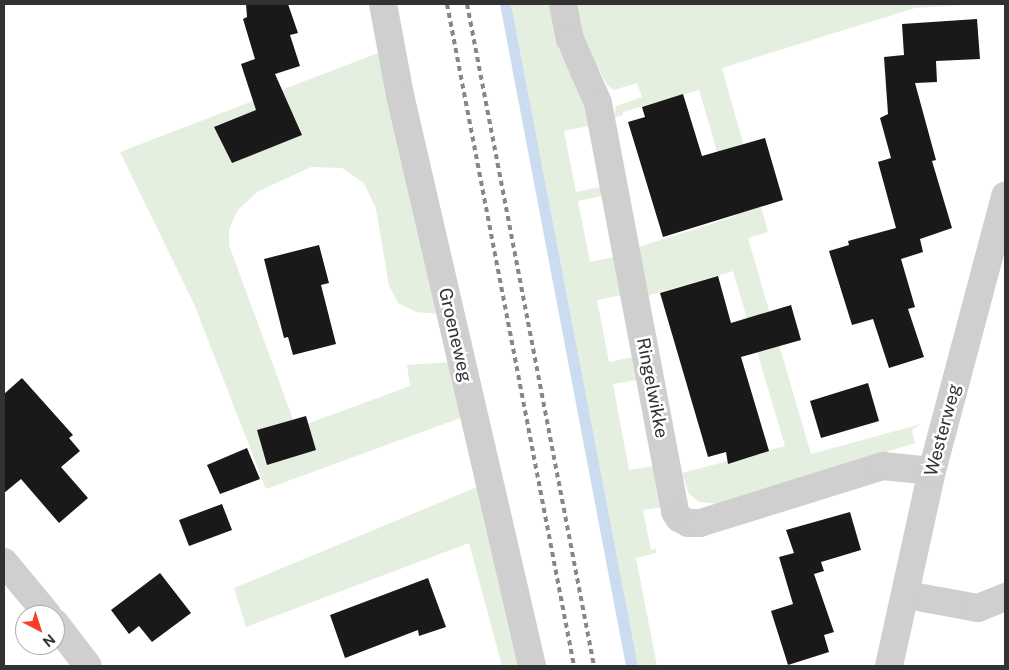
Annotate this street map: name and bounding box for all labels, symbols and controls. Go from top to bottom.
street label: Groeneweg [434,286,476,384]
street label: Ringelwikke [632,336,672,440]
street label: Westerweg [920,381,966,479]
north arrow [15,605,65,655]
text: N [40,631,58,650]

